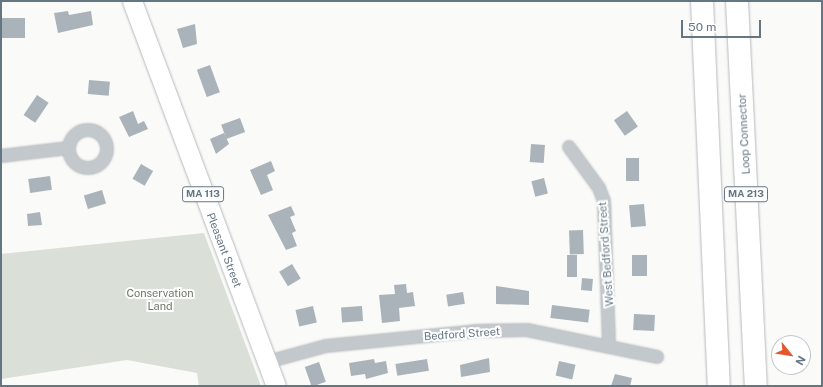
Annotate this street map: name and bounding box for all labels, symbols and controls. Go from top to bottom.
scale bar [683,12,763,38]
text: 50 m [688,20,716,34]
street label: Loop Connector [735,93,753,175]
road number: MA 113 [182,186,224,202]
road number: MA 213 [724,186,768,202]
street label: West Bedford Street [596,201,616,307]
street label: Pleasant Street [204,211,244,289]
park label: Conservation Land [126,287,194,313]
street label: Bedford Street [423,325,501,343]
north arrow [771,335,811,375]
text: N [793,354,808,367]

